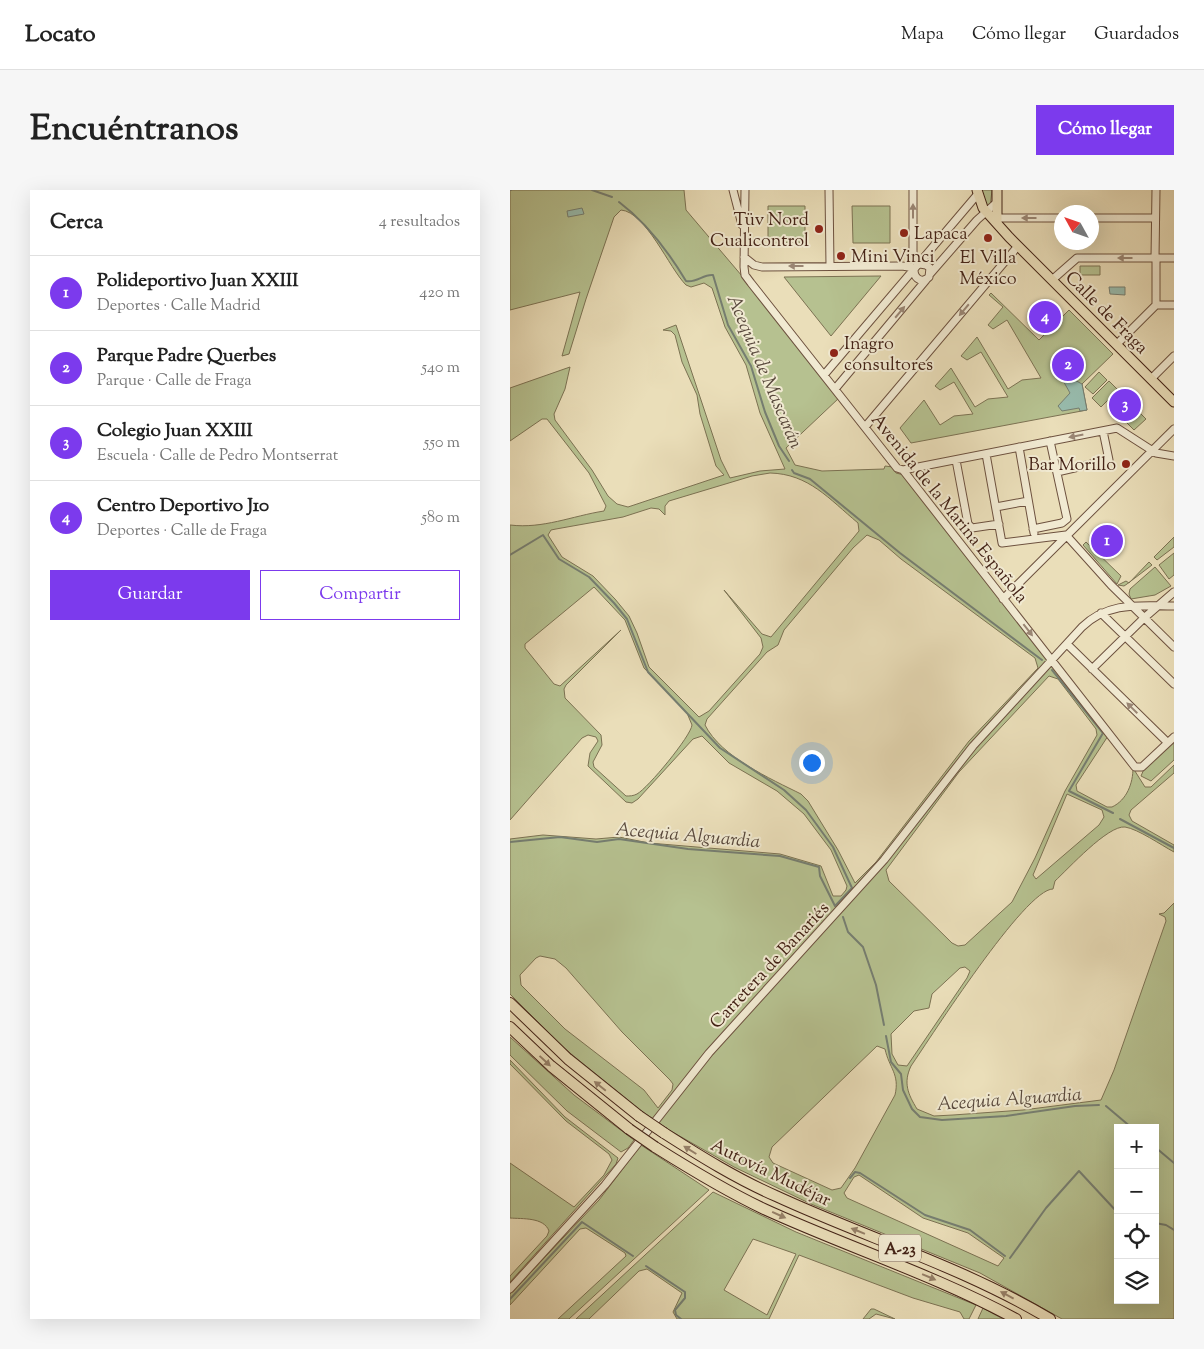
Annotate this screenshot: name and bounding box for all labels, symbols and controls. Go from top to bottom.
text: Locato [25,18,96,52]
text: Mapa [901,22,944,48]
text: Cómo llegar [972,22,1066,48]
text: Guardados [1094,22,1179,48]
text: Encuéntranos [30,105,239,156]
button: Cómo llegar [1036,105,1174,155]
one-way arrow [909,202,917,218]
north arrow [1054,205,1099,250]
text: Cerca [50,208,103,238]
place label: Tüv Nord Cualicontrol [710,208,809,255]
text: 4 resultados [379,211,460,234]
one-way arrow [1021,214,1037,222]
place label: Lapaca [914,222,967,248]
marker: Tüv Nord Cualicontrol [813,223,825,235]
marker: Lapaca [898,227,910,239]
marker: El Villa México [982,232,994,244]
place label: Mini Vinci [851,245,935,271]
place label: El Villa México [959,246,1017,293]
marker: Mini Vinci [835,250,847,262]
one-way arrow [1117,254,1133,262]
one-way arrow [788,262,804,270]
street label: Calle de Fraga [1058,266,1153,361]
text: Polideportivo Juan XXIII [97,268,298,295]
text: 1 [63,282,69,305]
text: 420 m [419,282,460,305]
water label: Acequia de Mascarán [719,291,808,453]
text: Deportes · Calle Madrid [97,295,261,318]
pin: 4 [1029,298,1061,336]
one-way arrow [959,304,970,316]
one-way arrow [894,306,905,318]
place label: Inagro consultores [844,332,933,379]
text: Parque Padre Querbes [97,343,276,370]
pin: 2 [1052,346,1084,384]
marker: Inagro consultores [828,347,840,359]
text: 2 [62,357,70,380]
text: 540 m [422,357,460,380]
text: Parque · Calle de Fraga [97,370,252,393]
pin: 3 [1109,386,1141,424]
street label: Avenida de la Marina Española [864,409,1033,610]
text: Colegio Juan XXIII [97,418,253,445]
text: 3 [63,432,69,455]
text: 550 m [424,432,460,455]
one-way arrow [1067,432,1083,440]
text: Escuela · Calle de Pedro Montserrat [97,445,338,468]
place label: Bar Morillo [1028,453,1116,479]
marker: Bar Morillo [1120,458,1132,470]
text: Centro Deportivo J10 [97,493,269,520]
text: 4 [62,507,70,530]
text: 580 m [421,507,460,530]
text: Deportes · Calle de Fraga [97,520,267,543]
pin: 1 [1091,522,1123,560]
button: Guardar [50,570,250,620]
button: Compartir [260,570,460,620]
one-way arrow [1022,623,1033,636]
one-way arrow [1126,702,1138,714]
your location [799,750,825,776]
water label: Acequia Alguardia [614,817,762,856]
street label: Carretera de Banariés [705,897,836,1036]
one-way arrow [539,1055,551,1067]
one-way arrow [594,1081,607,1092]
water label: Acequia Alguardia [936,1082,1083,1119]
map controls [1114,1124,1159,1304]
button: + [1114,1124,1159,1169]
street label: Autovía Mudéjar [705,1133,835,1214]
one-way arrow [684,1145,697,1154]
button: − [1114,1169,1159,1214]
one-way arrow [772,1212,786,1220]
button: locate [1114,1214,1159,1259]
one-way arrow [850,1227,865,1235]
road number: A-23 [879,1234,921,1262]
button: layers [1114,1259,1159,1304]
one-way arrow [922,1274,936,1282]
one-way arrow [1000,1291,1014,1299]

